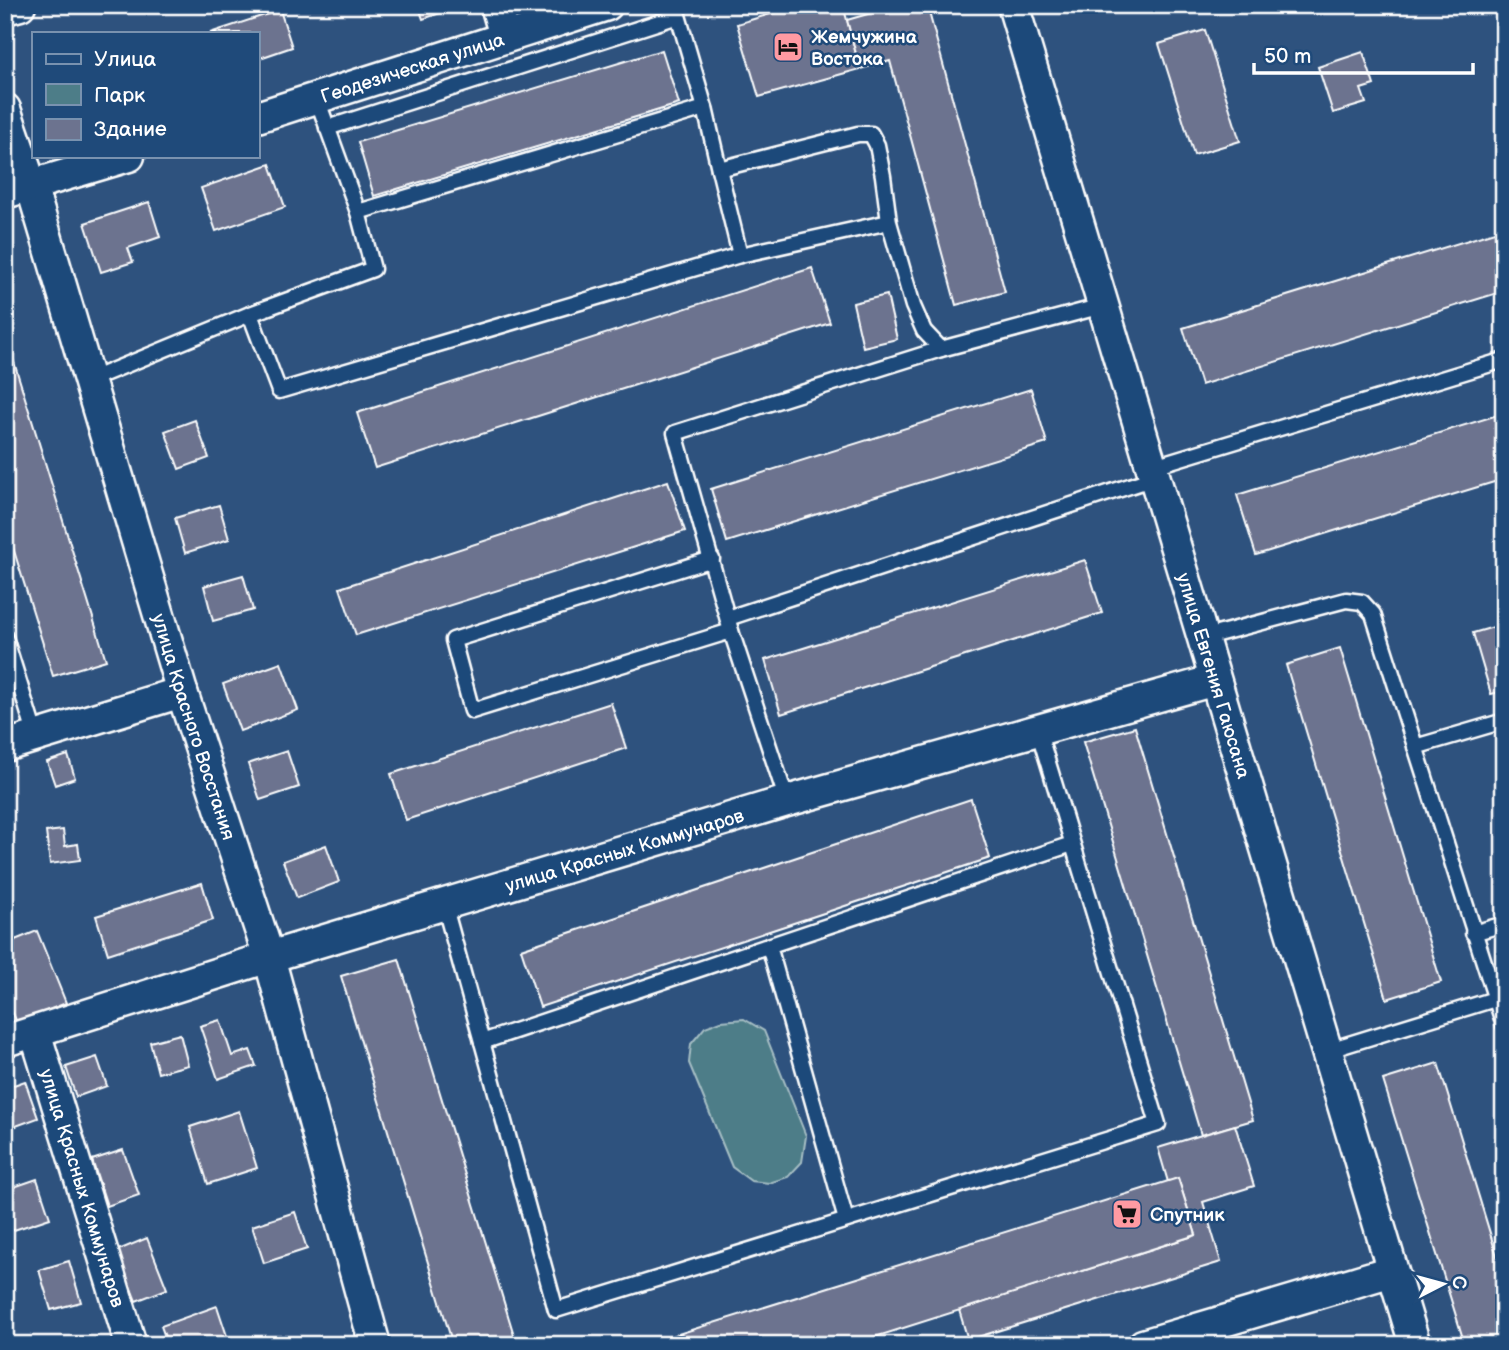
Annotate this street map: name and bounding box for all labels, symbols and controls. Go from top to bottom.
place label: Жемчужина Востока [811,26,918,71]
street label: Геодезическая улица [318,29,507,109]
hotel icon: Жемчужина Востока [771,30,805,64]
legend [32,32,259,158]
scale bar [1254,32,1472,76]
text: 50 m [1264,44,1311,69]
text: Улица [94,47,157,72]
text: Парк [94,83,145,108]
text: Здание [94,117,167,142]
street label: улица Евгения Гаюсана [1171,570,1254,782]
street label: улица Красного Восстания [146,611,240,843]
street label: улица Красных Коммунаров [503,805,747,898]
street label: улица Красных Коммунаров [34,1066,129,1310]
supermarket icon: Спутник [1110,1197,1144,1231]
place label: Спутник [1150,1204,1225,1227]
north arrow [1408,1248,1478,1318]
text: С [1446,1275,1471,1290]

